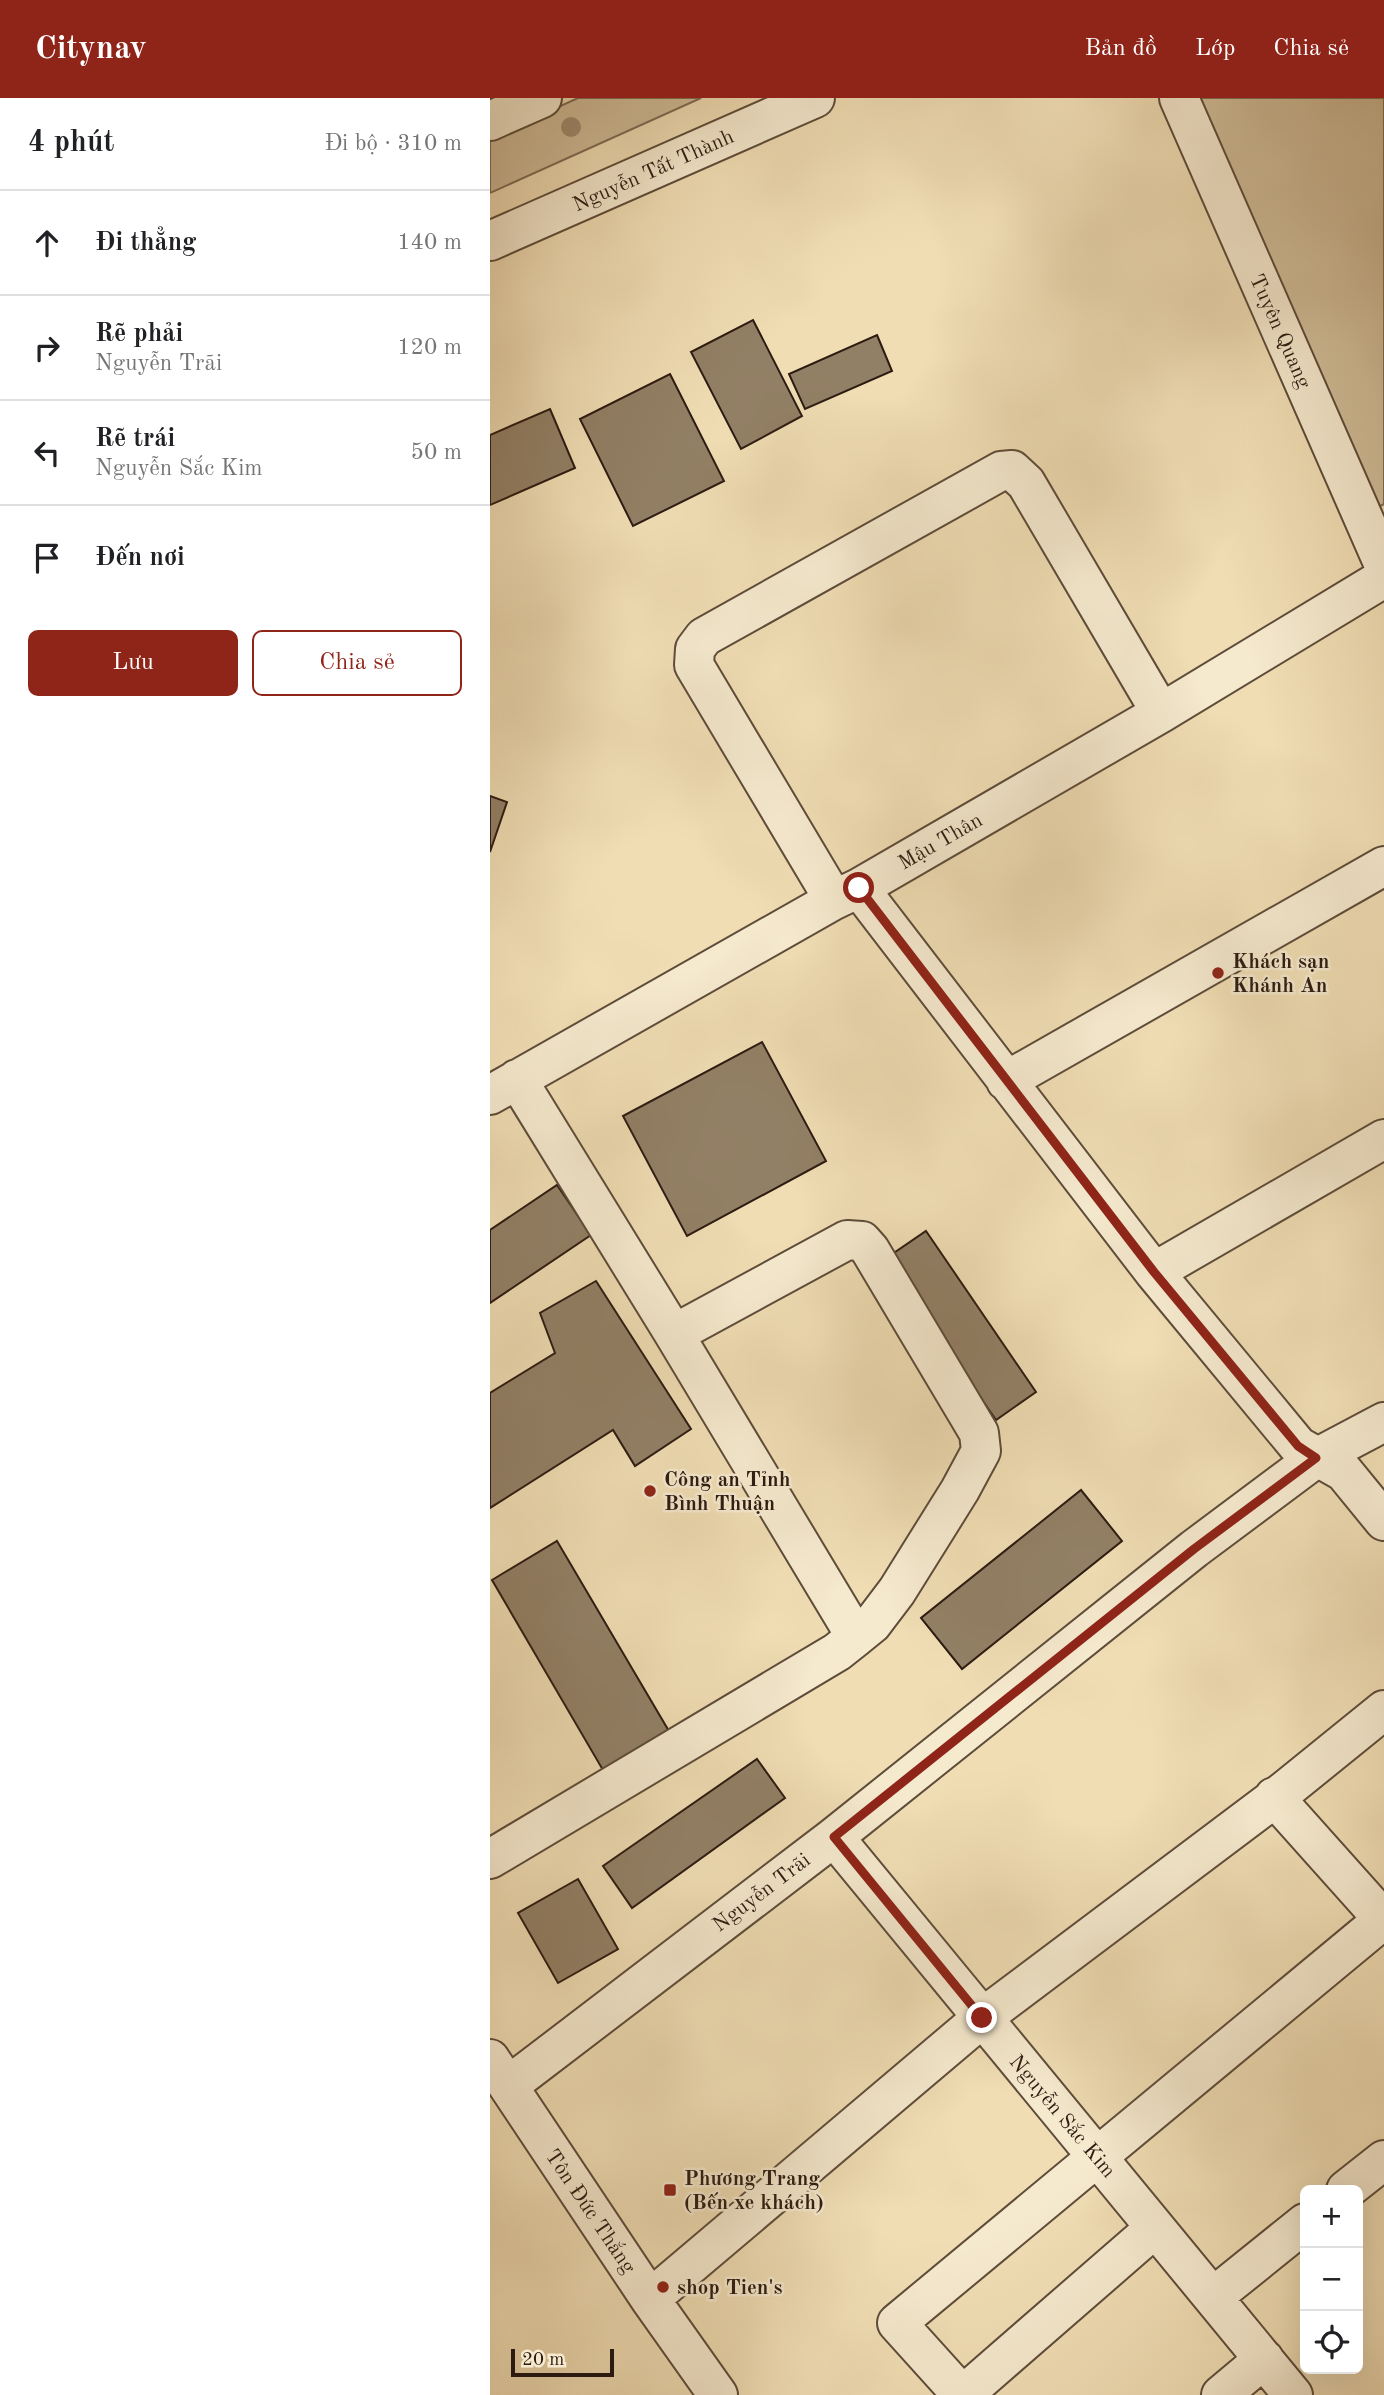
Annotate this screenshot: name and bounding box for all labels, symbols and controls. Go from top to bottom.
text: Citynav [35,33,147,66]
text: Bản đồ [1084,37,1157,61]
text: Lớp [1195,37,1235,61]
text: Chia sẻ [1273,37,1349,61]
street label: Nguyễn Tất Thành [569,125,737,216]
text: 4 phút [28,128,114,158]
text: Đi bộ · 310 m [324,132,462,155]
icon: ahead [28,224,66,262]
text: Đi thẳng [95,230,197,256]
text: 140 m [397,231,462,254]
street label: Tuyên Quang [1245,271,1314,393]
text: Rẽ phải [95,321,183,347]
icon: right [28,329,66,367]
text: 120 m [397,336,462,359]
text: Nguyễn Trãi [95,352,222,375]
text: Rẽ trái [95,426,175,452]
icon: left [28,434,66,472]
text: 50 m [411,441,462,464]
text: Nguyễn Sắc Kim [95,457,263,480]
icon: arrive [28,539,66,577]
text: Đến nơi [95,545,185,571]
button: Lưu [28,630,238,696]
button: Chia sẻ [252,630,462,696]
street label: Mậu Thân [895,810,986,875]
route start [843,872,874,903]
place label: Khách sạn Khánh An [1232,952,1329,997]
marker: Khách sạn Khánh An [1210,965,1226,981]
place label: Công an Tỉnh Bình Thuận [664,1470,791,1515]
marker: Công an Tỉnh Bình Thuận [642,1483,658,1499]
street label: Nguyễn Trãi [708,1848,815,1937]
route end [966,2002,997,2033]
street label: Nguyễn Sắc Kim [1005,2050,1121,2182]
street label: Tôn Đức Thắng [541,2145,641,2278]
place label: Phương Trang (Bến xe khách) [684,2169,824,2214]
marker: Phương Trang (Bến xe khách) [662,2182,678,2198]
map controls [1300,2185,1363,2374]
button: + [1300,2185,1363,2248]
button: − [1300,2248,1363,2311]
place label: shop Tien's [677,2278,783,2299]
marker: shop Tien's [655,2279,671,2295]
button: locate [1300,2311,1363,2374]
scale bar [511,2346,614,2378]
text: 20 m [522,2351,564,2370]

